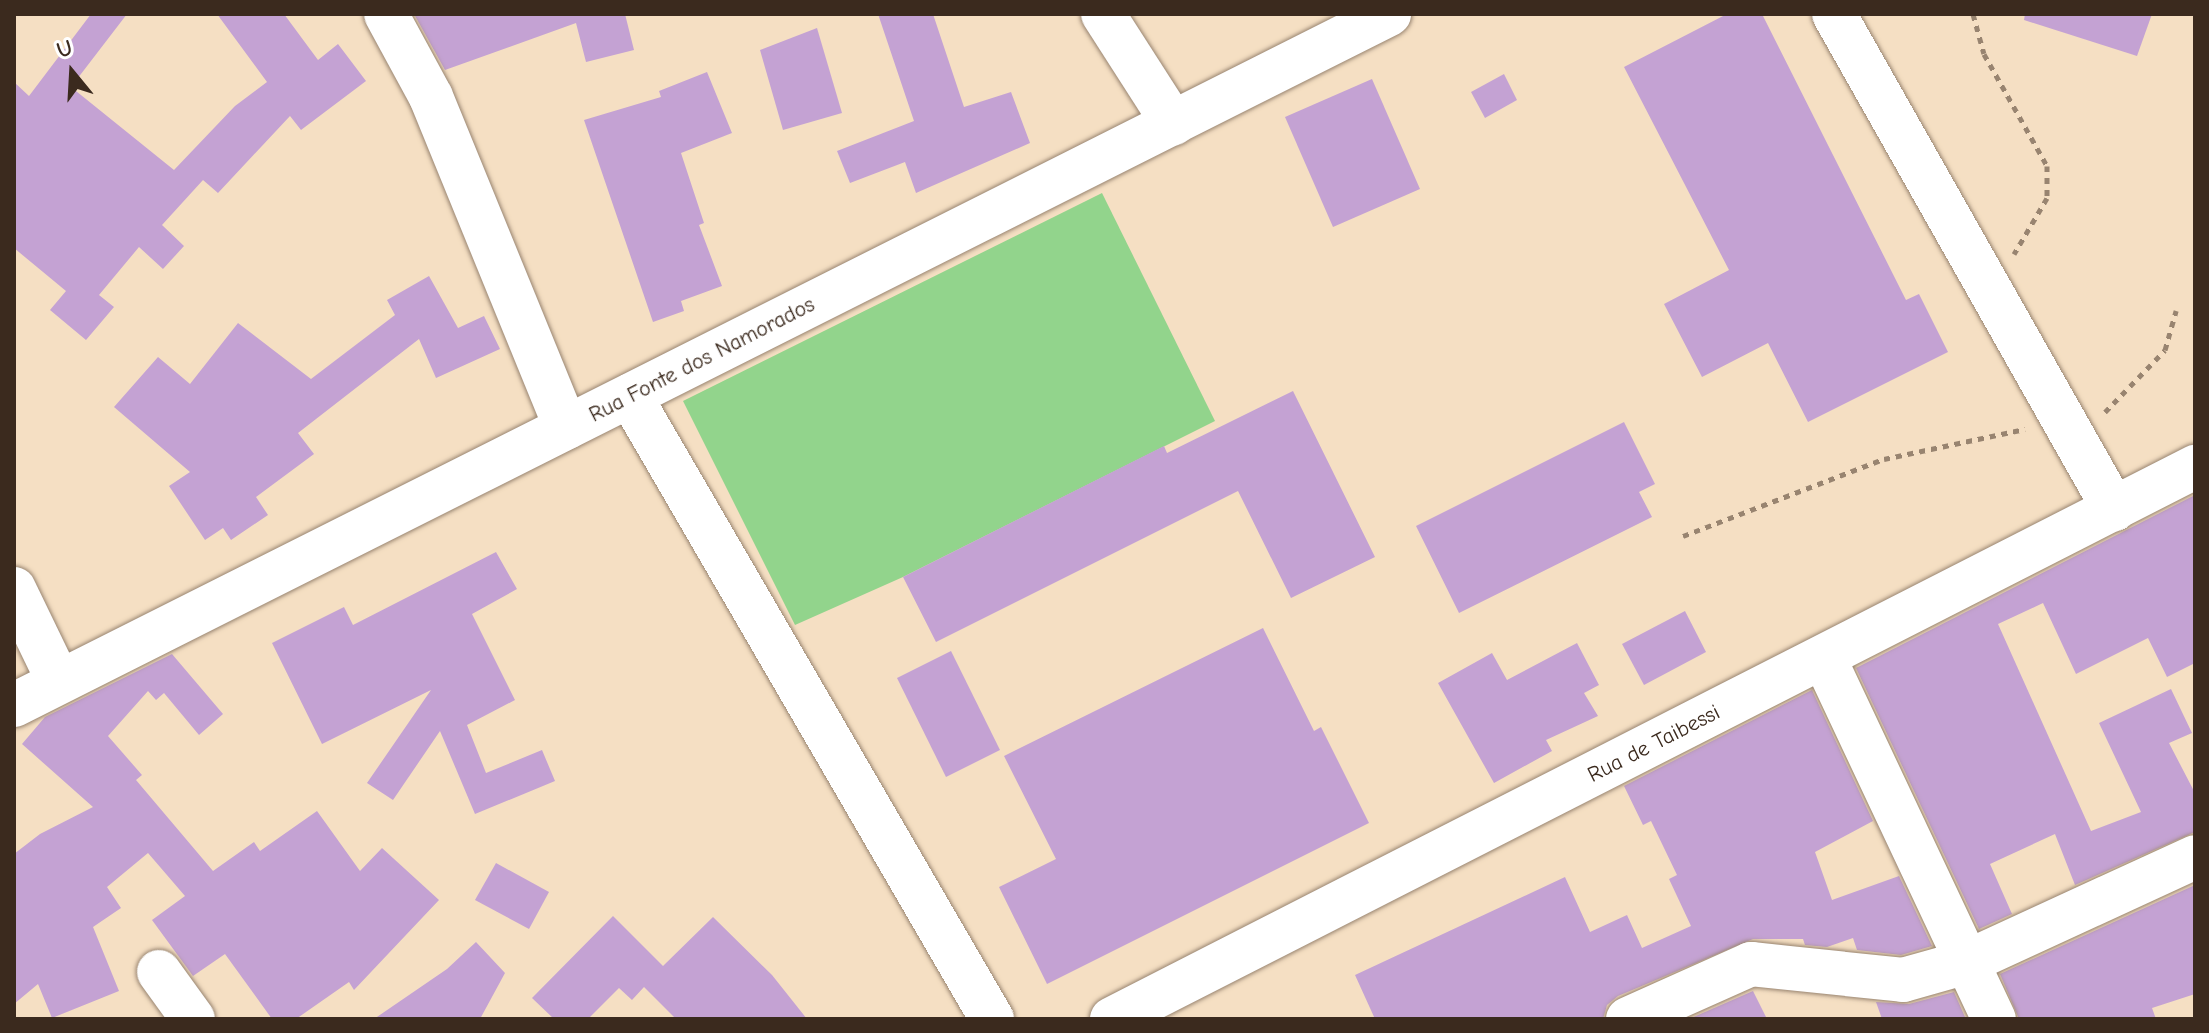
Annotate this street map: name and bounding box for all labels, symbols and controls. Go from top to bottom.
north arrow [32,32,112,112]
text: U [54,35,76,64]
street label: Rua Fonte dos Namorados [585,292,819,428]
street label: Rua de Taibessi [1583,699,1725,789]

